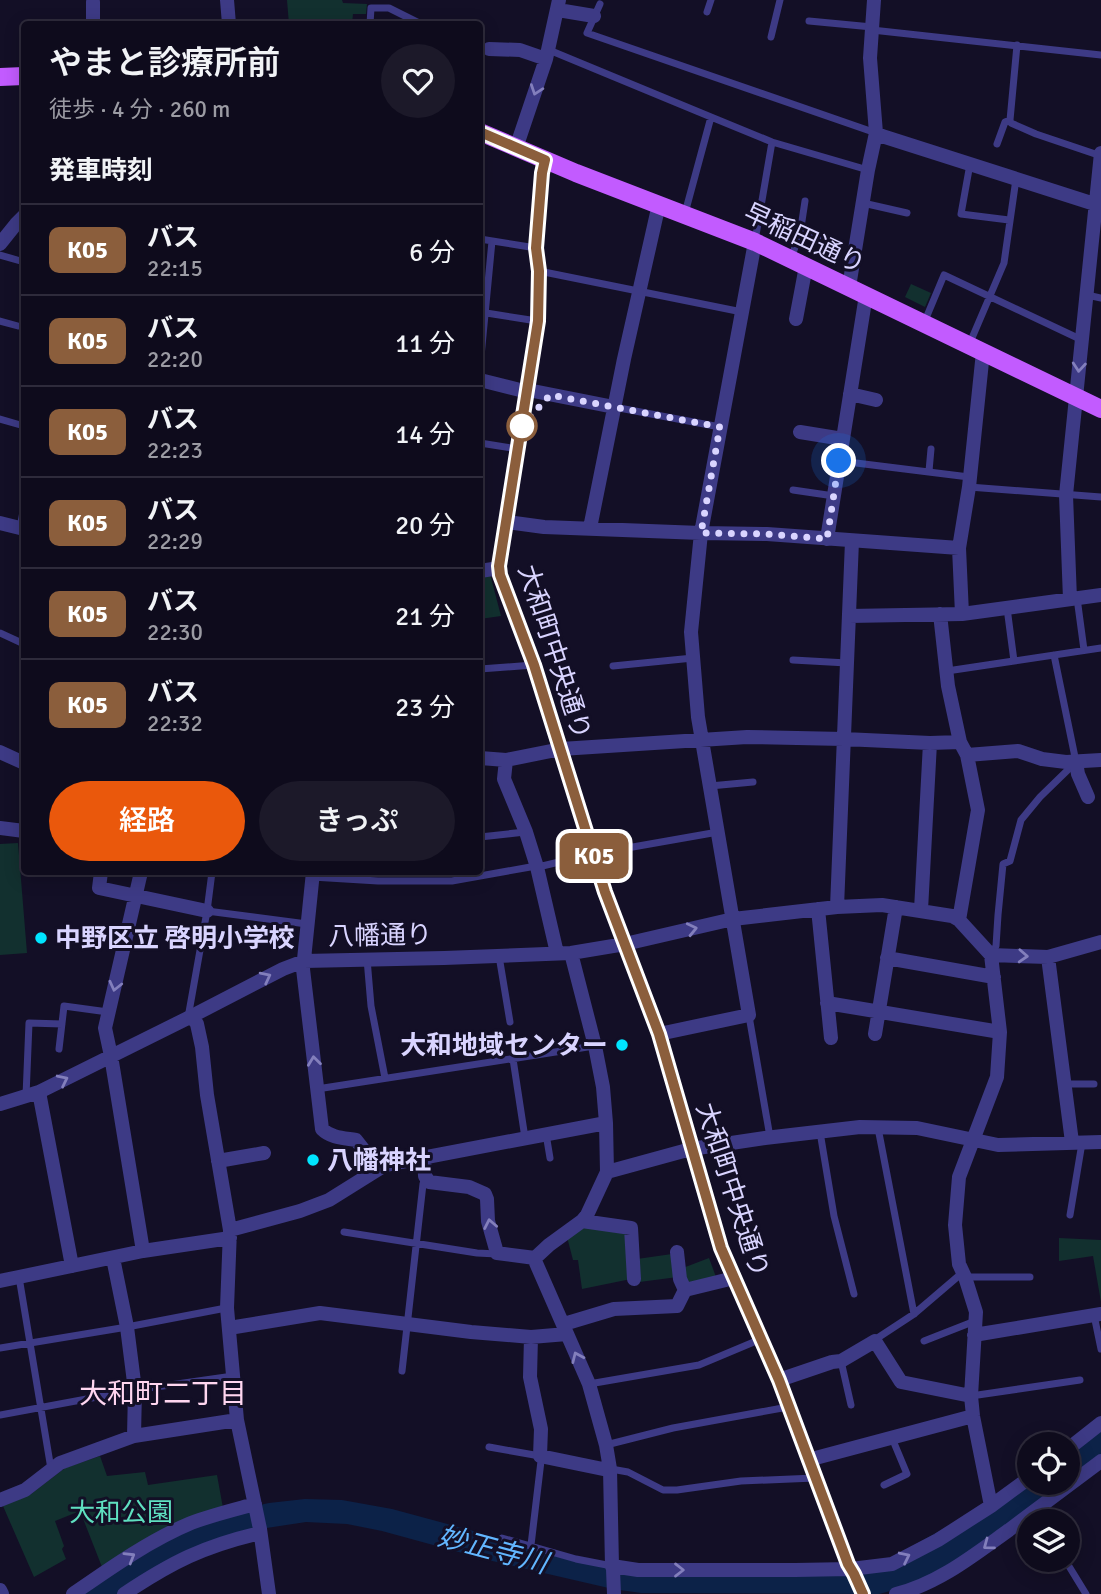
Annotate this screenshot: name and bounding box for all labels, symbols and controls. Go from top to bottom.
text: やまと診療所前 [49,43,280,84]
button: heart [381,44,455,118]
one-way arrow [530,83,544,95]
text: 徒歩 · 4 分 · 260 m [49,95,230,124]
text: 発車時刻 [49,155,153,187]
street label: 早稲田通り [739,197,870,281]
text: バス [147,222,199,254]
text: K05 [67,235,108,265]
text: 6 分 [409,237,455,269]
text: 22:15 [147,254,203,283]
text: バス [147,313,199,345]
text: K05 [67,326,108,356]
text: 11 分 [395,328,455,360]
text: 22:20 [147,345,203,374]
one-way arrow [1072,362,1087,373]
text: バス [147,404,199,436]
unlabelled marker [507,411,537,441]
text: K05 [67,417,108,447]
text: 14 分 [395,419,455,451]
text: 22:23 [147,436,203,465]
your location [821,443,856,478]
text: バス [147,495,199,527]
text: K05 [67,508,108,538]
text: 20 分 [395,510,455,542]
text: 22:29 [147,527,203,556]
street label: 大和町中央通り [511,561,597,744]
text: バス [147,586,199,618]
text: K05 [67,599,108,629]
text: 21 分 [395,601,455,633]
text: 22:30 [147,618,203,647]
text: バス [147,677,199,709]
text: K05 [67,690,108,720]
text: 23 分 [395,692,455,724]
text: 22:32 [147,709,203,738]
button: 経路 [49,781,245,861]
button: きっぷ [259,781,455,861]
line badge: K05 [554,833,634,879]
text: K05 [574,841,614,871]
street label: 八幡通り [328,919,432,953]
one-way arrow [686,922,698,937]
place label: 中野区立 啓明小学校 [55,923,295,955]
marker: 中野区立 啓明小学校 [33,930,49,946]
one-way arrow [1018,949,1029,964]
one-way arrow [259,971,271,985]
one-way arrow [109,980,123,992]
place label: 大和地域センター [400,1030,608,1062]
marker: 大和地域センター [614,1037,630,1053]
one-way arrow [306,1055,321,1066]
one-way arrow [56,1074,68,1088]
street label: 大和町中央通り [689,1099,775,1282]
place label: 八幡神社 [327,1145,431,1177]
marker: 八幡神社 [305,1152,321,1168]
one-way arrow [483,1218,498,1230]
one-way arrow [571,1352,585,1364]
district label: 大和町二丁目 [79,1377,247,1411]
map controls [1017,1432,1080,1572]
button: locate [1017,1432,1080,1495]
park label: 大和公園 [69,1497,173,1529]
button: layers [1017,1509,1080,1572]
water label: 妙正寺川 [434,1519,554,1582]
one-way arrow [983,1537,995,1550]
one-way arrow [123,1552,136,1565]
one-way arrow [898,1552,910,1566]
one-way arrow [675,1562,685,1578]

